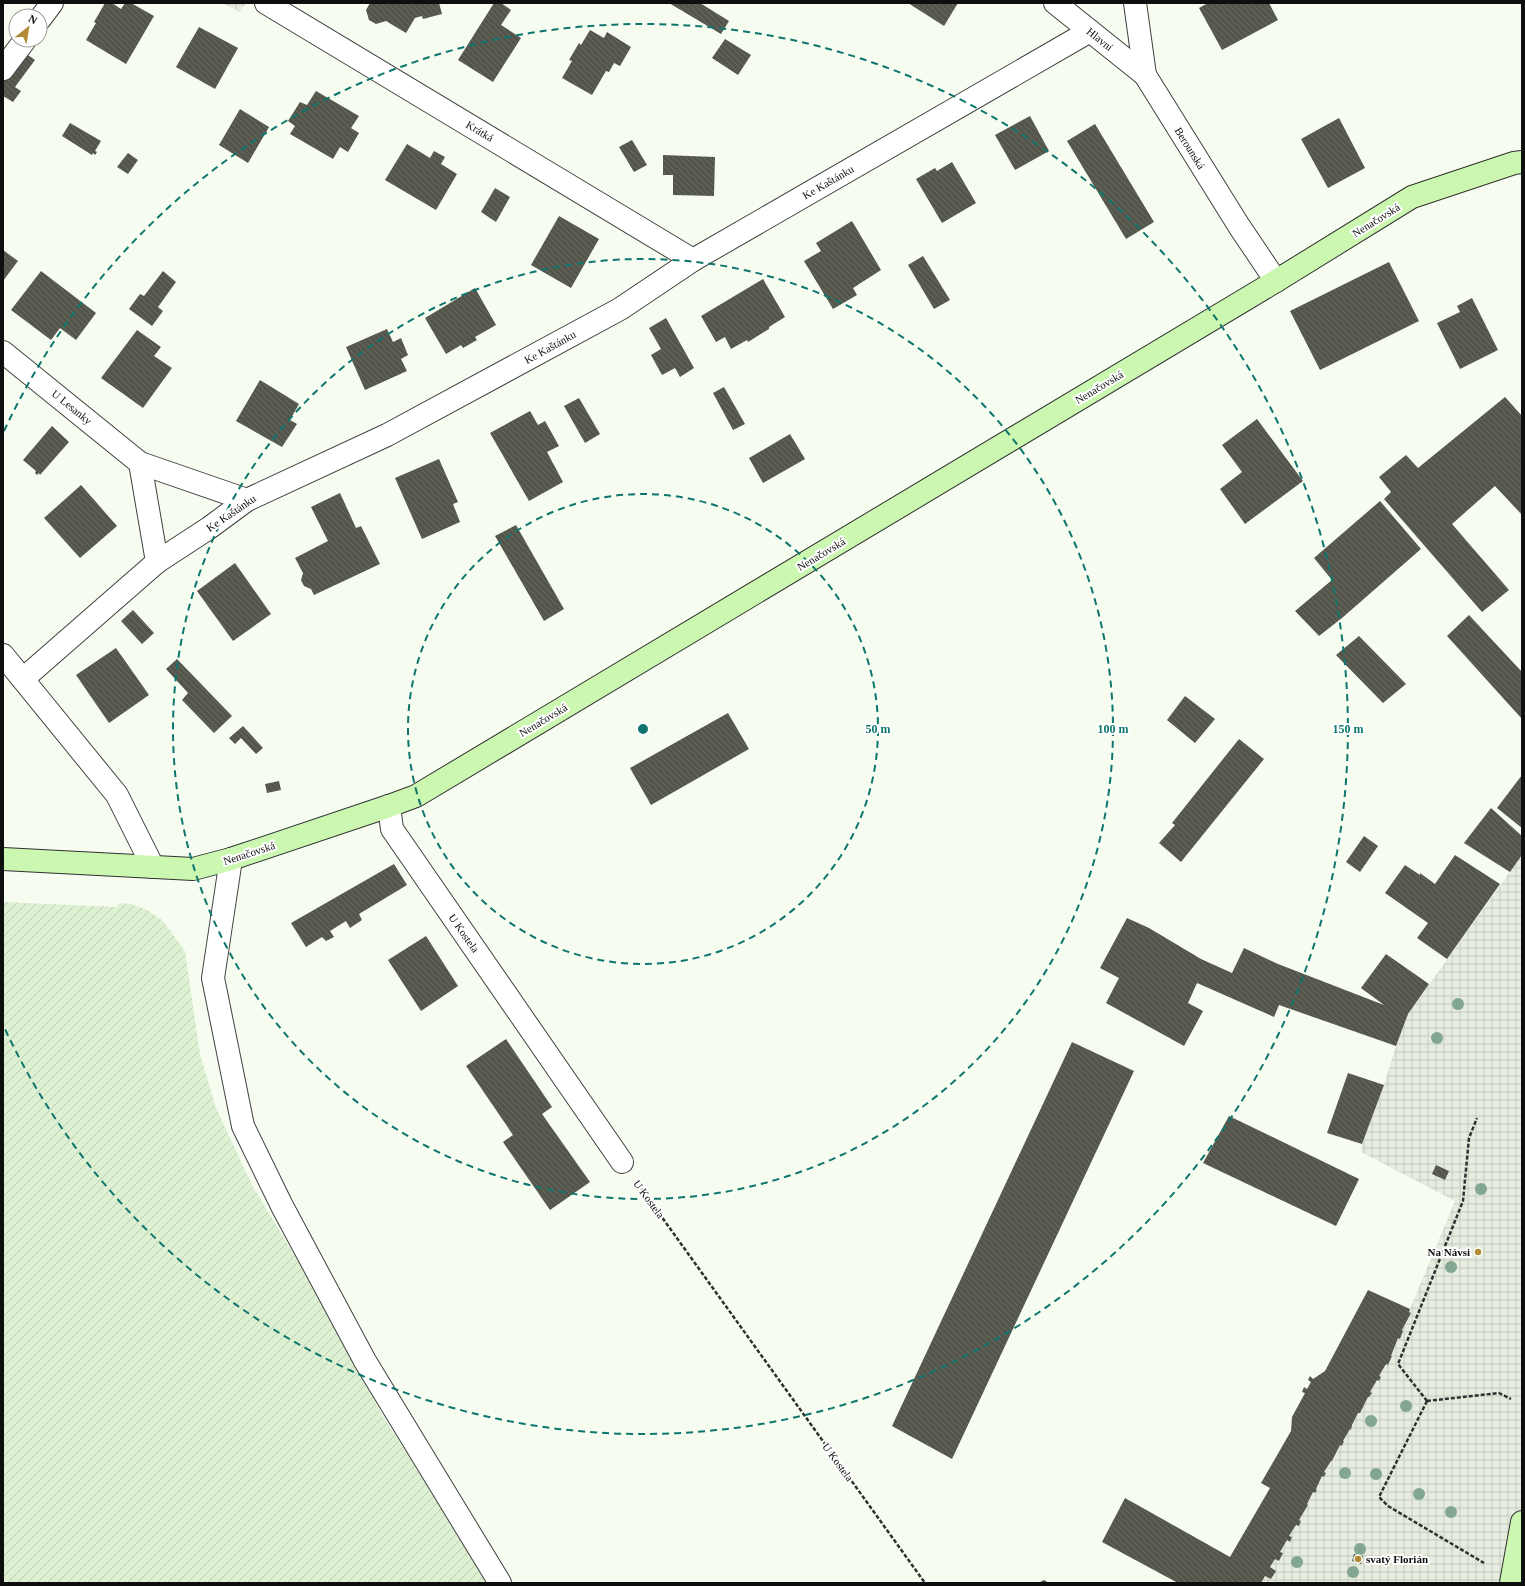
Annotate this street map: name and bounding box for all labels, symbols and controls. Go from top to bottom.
north arrow [8,8,48,48]
text: N [27,12,39,27]
street label: Hlavní [1085,25,1115,53]
street label: Krátká [464,118,496,144]
street label: Berounská [1172,125,1208,171]
street label: Ke Kaštánku [800,162,856,201]
street label: Nenačovská [1350,201,1402,239]
street label: Ke Kaštánku [522,328,578,366]
street label: Nenačovská [1073,368,1125,406]
street label: U Lesanky [50,387,95,427]
street label: Ke Kaštánku [204,492,258,534]
street label: Nenačovská [795,535,847,573]
street label: Nenačovská [517,701,569,739]
centre of rings [636,722,650,736]
text: 50 m [866,722,891,736]
text: 100 m [1098,722,1129,736]
text: 150 m [1333,722,1364,736]
street label: Nenačovská [222,839,277,867]
street label: U Kostela [446,911,482,955]
street label: U Kostela [631,1178,667,1221]
place label: Na Návsi [1428,1246,1470,1258]
marker: Na Návsi [1473,1247,1483,1257]
street label: U Kostela [820,1441,856,1484]
place label: svatý Florián [1366,1553,1428,1565]
marker: svatý Florián [1353,1554,1363,1564]

